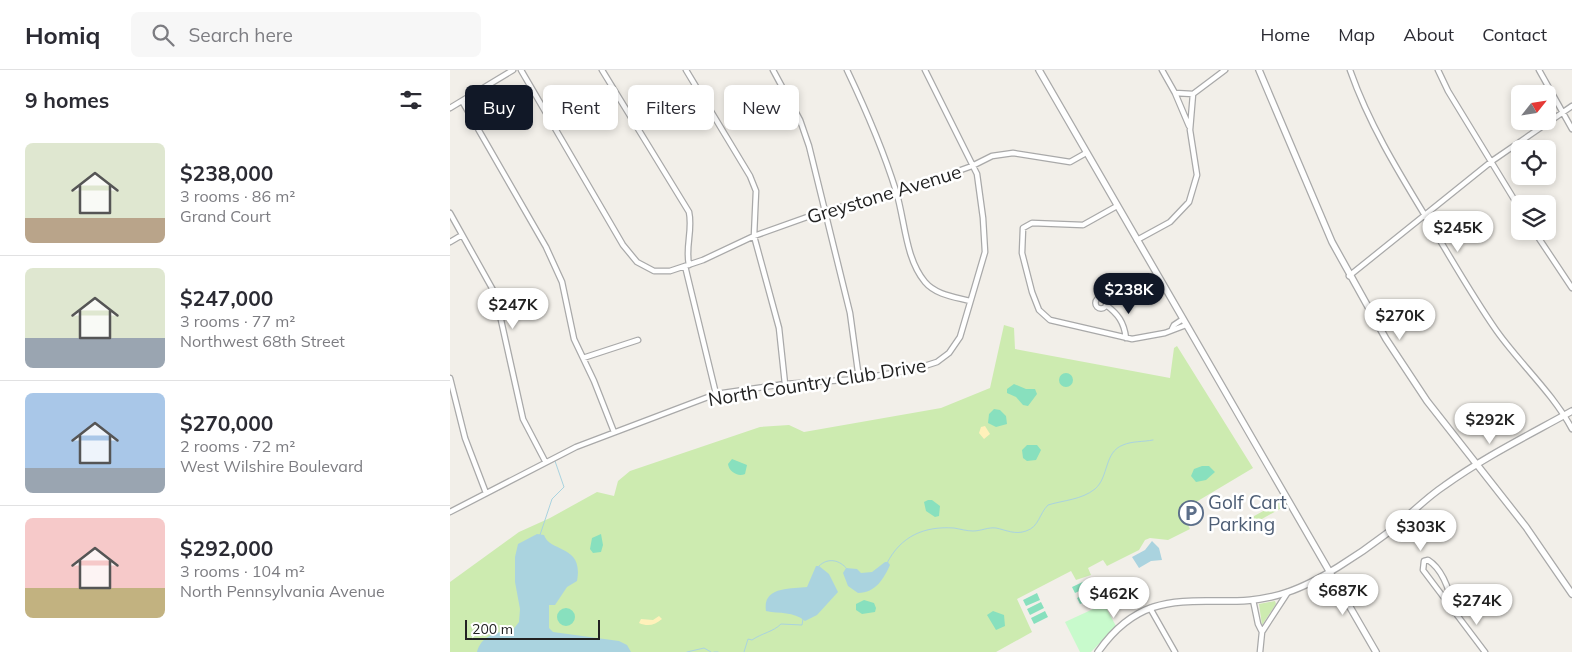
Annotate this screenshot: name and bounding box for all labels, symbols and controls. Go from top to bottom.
search box [131,12,481,57]
text: Homiq [25,20,101,50]
icon: search [149,21,177,49]
text: Search here [189,23,293,47]
text: Home [1260,23,1310,46]
text: Map [1338,23,1375,46]
text: About [1403,23,1454,46]
text: Contact [1482,23,1547,46]
chip: Buy [465,85,533,130]
chip: Rent [543,85,618,130]
chip: Filters [628,85,714,130]
chip: New [724,85,799,130]
north arrow [1511,85,1556,130]
map controls [1511,85,1556,240]
icon: filters [397,86,425,114]
text: 9 homes [25,87,109,113]
button: locate [1511,140,1556,185]
street label: Greystone Avenue [804,159,964,229]
text: $238,000 [180,160,273,186]
icon: home [65,163,125,223]
text: 3 rooms · 86 m² [180,186,295,206]
button: layers [1511,195,1556,240]
text: Grand Court [180,206,271,226]
pin: $245K [1423,210,1493,253]
text: $245K [1433,217,1483,237]
pin: $238K [1094,272,1164,315]
text: $238K [1104,279,1154,299]
text: $247,000 [180,285,273,311]
icon: home [65,288,125,348]
pin: $247K [478,288,548,330]
text: $247K [488,294,538,314]
pin: $270K [1365,298,1435,341]
text: $270K [1375,305,1425,325]
text: 3 rooms · 77 m² [180,311,295,331]
text: Northwest 68th Street [180,331,345,351]
street label: North Country Club Drive [706,353,928,411]
pin: $292K [1455,402,1525,445]
text: $292K [1465,409,1515,429]
text: $270,000 [180,410,273,436]
icon: home [65,413,125,473]
text: 2 rooms · 72 m² [180,436,295,456]
text: West Wilshire Boulevard [180,456,363,476]
place label: Golf Cart Parking [1208,490,1287,536]
parking icon: Golf Cart Parking [1178,500,1204,526]
pin: $303K [1386,510,1456,552]
text: $303K [1396,516,1446,536]
text: $292,000 [180,535,273,561]
icon: home [65,538,125,598]
text: 3 rooms · 104 m² [180,561,305,581]
pin: $687K [1308,574,1378,616]
pin: $462K [1079,576,1149,619]
text: $687K [1318,580,1368,600]
text: North Pennsylvania Avenue [180,581,385,601]
text: $462K [1089,583,1139,603]
pin: $274K [1442,584,1512,626]
text: $274K [1452,590,1502,610]
scale bar [465,617,600,640]
text: 200 m [472,620,513,638]

